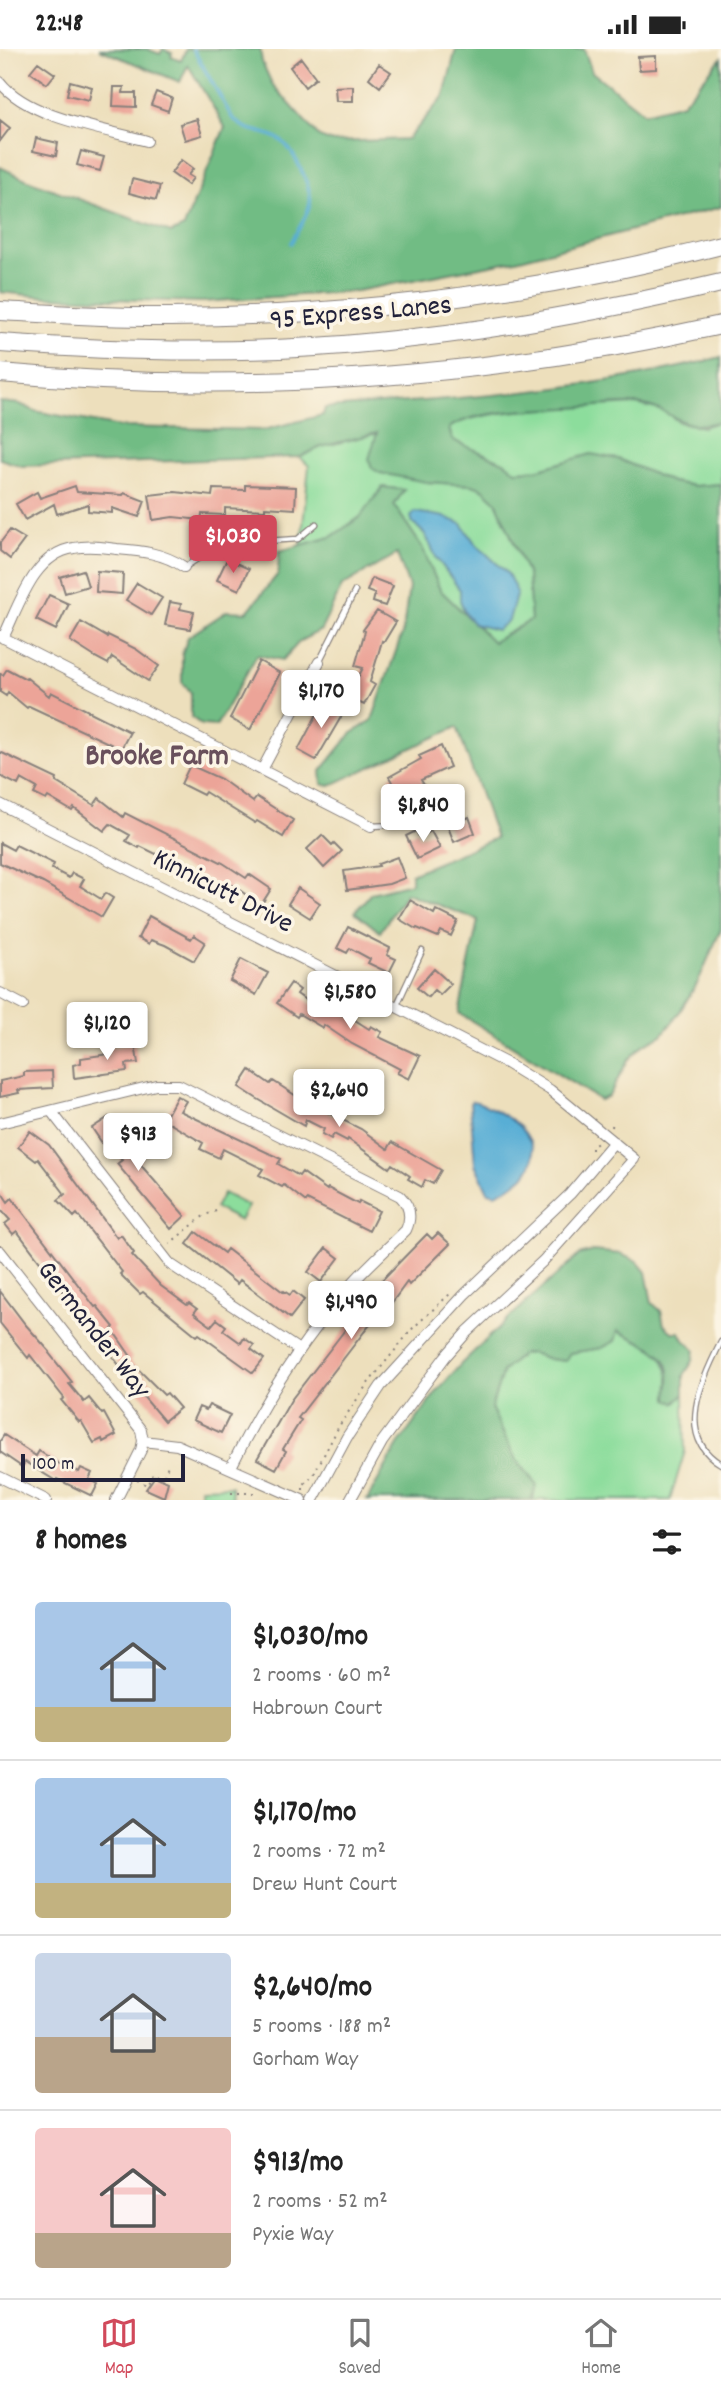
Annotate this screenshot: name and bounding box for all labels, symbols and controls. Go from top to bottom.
text: 22:48 [35,6,83,43]
street label: 95 Express Lanes [268,287,454,343]
pin: $1,030 [176,515,290,575]
text: $1,030 [205,521,261,554]
pin: $1,170 [264,671,378,730]
text: $1,170 [297,676,345,709]
district label: Brooke Farm [85,737,229,780]
pin: $1,840 [366,785,480,844]
text: $1,840 [397,790,449,823]
street label: Kinnicutt Drive [145,840,299,946]
pin: $1,580 [293,971,407,1031]
text: $1,580 [323,977,377,1010]
pin: $1,120 [50,1003,164,1062]
text: $1,120 [83,1008,131,1041]
pin: $2,640 [282,1069,396,1129]
text: $2,640 [309,1075,369,1108]
pin: $913 [97,1113,179,1173]
text: $913 [119,1119,157,1152]
street label: Germander Way [25,1254,159,1409]
pin: $1,490 [294,1281,408,1341]
text: $1,490 [324,1287,378,1320]
scale bar [21,1451,186,1483]
text: 100 m [32,1452,74,1479]
text: 8 homes [35,1521,127,1564]
icon: filters [648,1523,686,1561]
text: $1,030/mo [252,1617,368,1660]
icon: home [91,1630,175,1714]
text: 2 rooms · 60 m² [252,1660,391,1693]
text: Habrown Court [252,1693,383,1726]
text: $1,170/mo [252,1793,356,1836]
icon: home [91,1806,175,1890]
text: 2 rooms · 72 m² [252,1836,386,1869]
text: Drew Hunt Court [252,1869,397,1902]
text: $2,640/mo [252,1968,372,2011]
icon: home [91,1981,175,2065]
text: 5 rooms · 188 m² [252,2011,391,2044]
text: Gorham Way [252,2044,358,2077]
text: $913/mo [252,2143,343,2186]
icon: home [91,2156,175,2240]
text: 2 rooms · 52 m² [252,2186,388,2219]
text: Pyxie Way [252,2219,333,2252]
tab: Map [100,2314,138,2383]
tab: Saved [338,2314,381,2383]
tab: Home [581,2314,621,2383]

